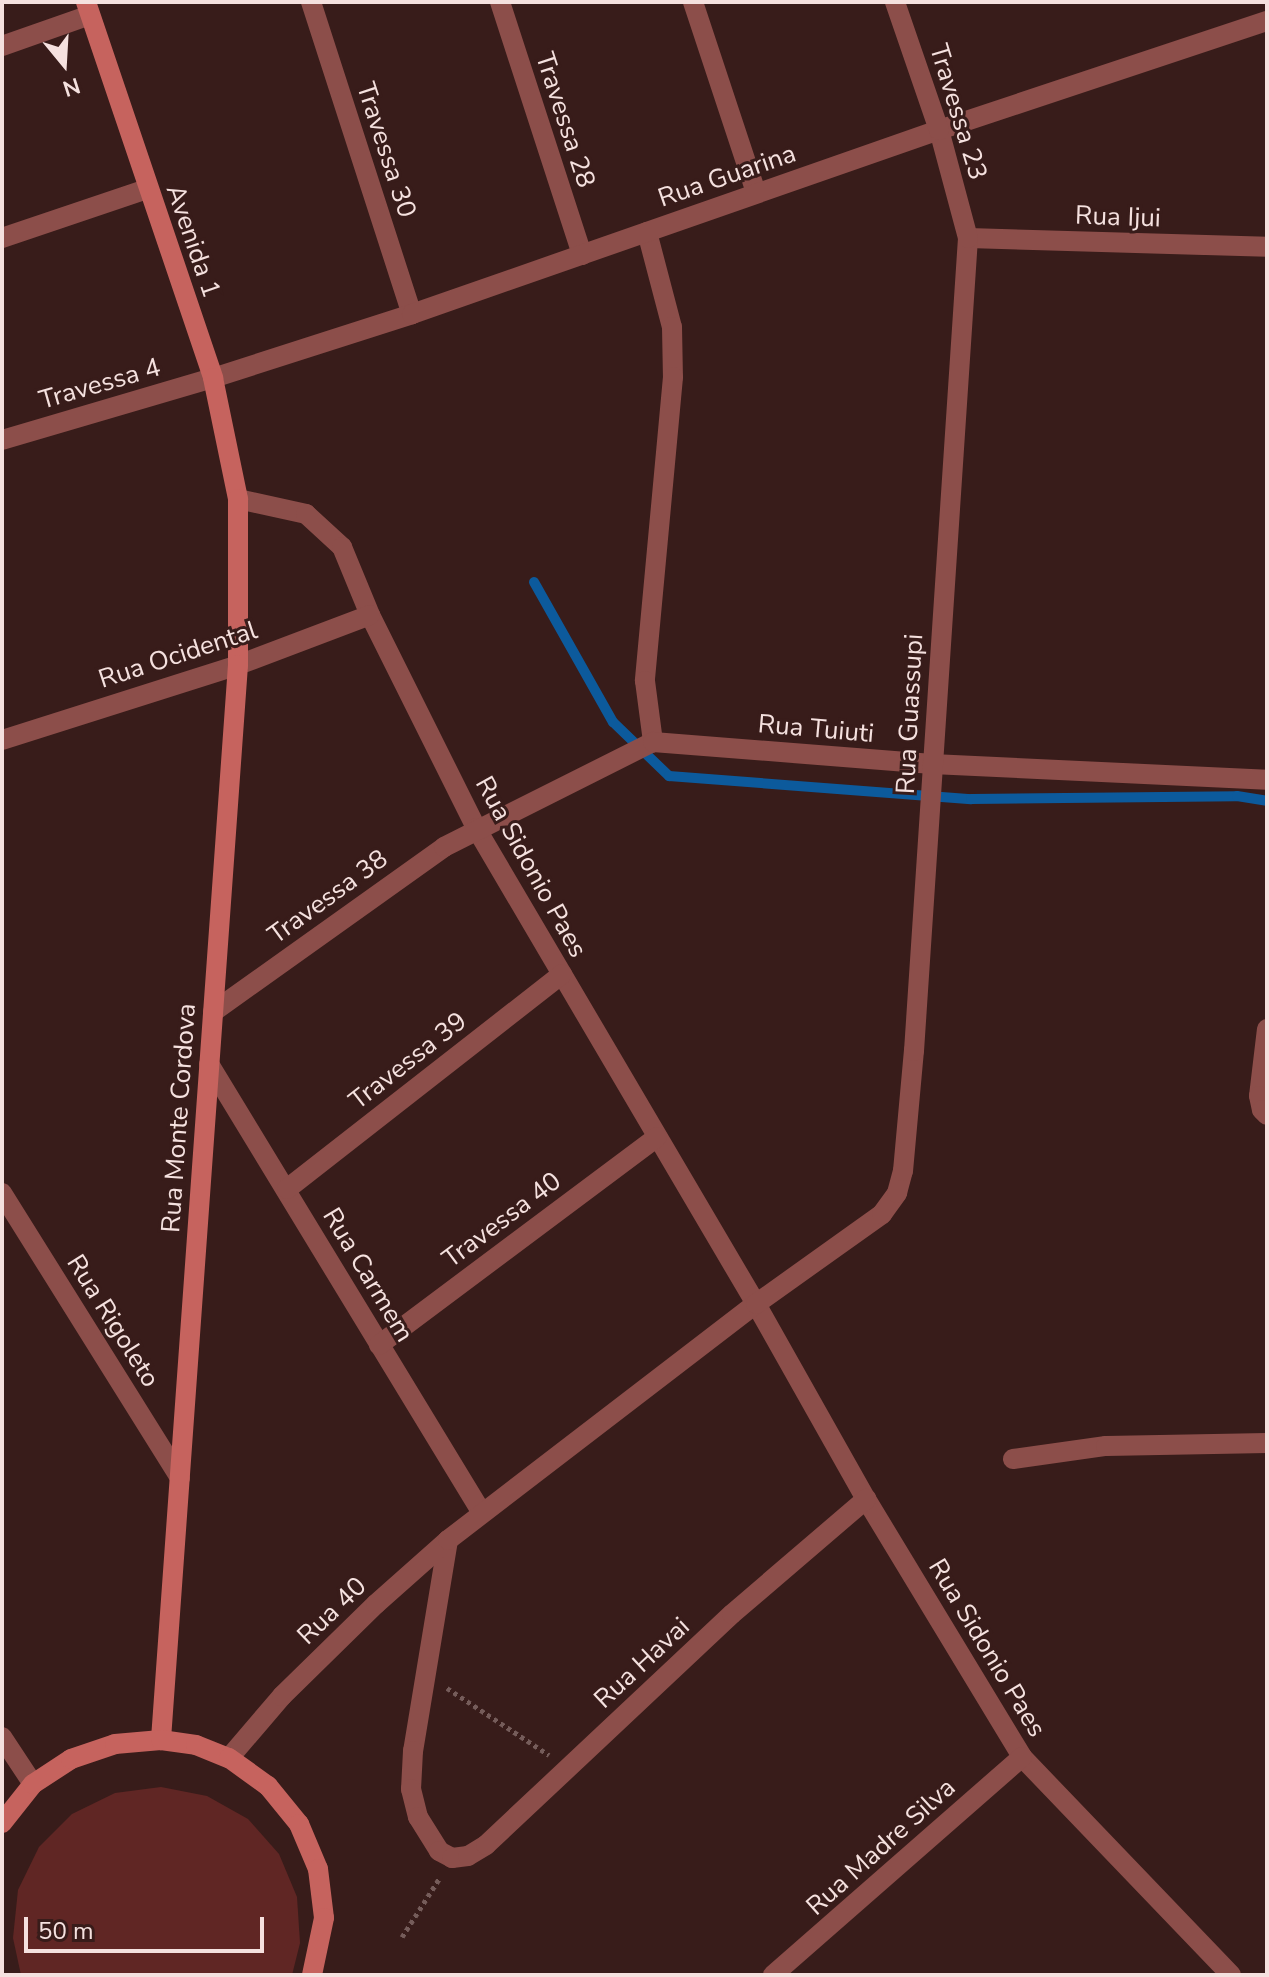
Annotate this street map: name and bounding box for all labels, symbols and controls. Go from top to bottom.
north arrow [24,24,104,104]
street label: Travessa 23 [923,40,993,184]
street label: Travessa 28 [529,49,601,191]
text: N [59,70,84,104]
street label: Travessa 30 [350,79,422,221]
street label: Rua Guarina [654,138,800,214]
street label: Avenida 1 [159,180,227,302]
street label: Rua Ijui [1075,200,1161,234]
street label: Travessa 4 [36,352,164,416]
street label: Rua Ocidental [95,615,261,695]
street label: Rua Guassupi [890,633,930,795]
street label: Rua Tuiuti [757,708,875,750]
street label: Rua Sidonio Paes [468,771,594,963]
street label: Travessa 38 [262,843,394,951]
street label: Rua Monte Cordova [155,1002,203,1234]
street label: Travessa 39 [343,1006,473,1116]
street label: Travessa 40 [437,1165,567,1275]
street label: Rua Carmem [316,1202,420,1348]
street label: Rua Rigoleto [60,1249,166,1393]
street label: Rua Sidonio Paes [922,1553,1052,1743]
street label: Rua 40 [291,1571,373,1651]
street label: Rua Havai [588,1611,696,1715]
street label: Rua Madre Silva [800,1772,962,1922]
scale bar [28,1901,268,1951]
text: 50 m [38,1915,94,1947]

